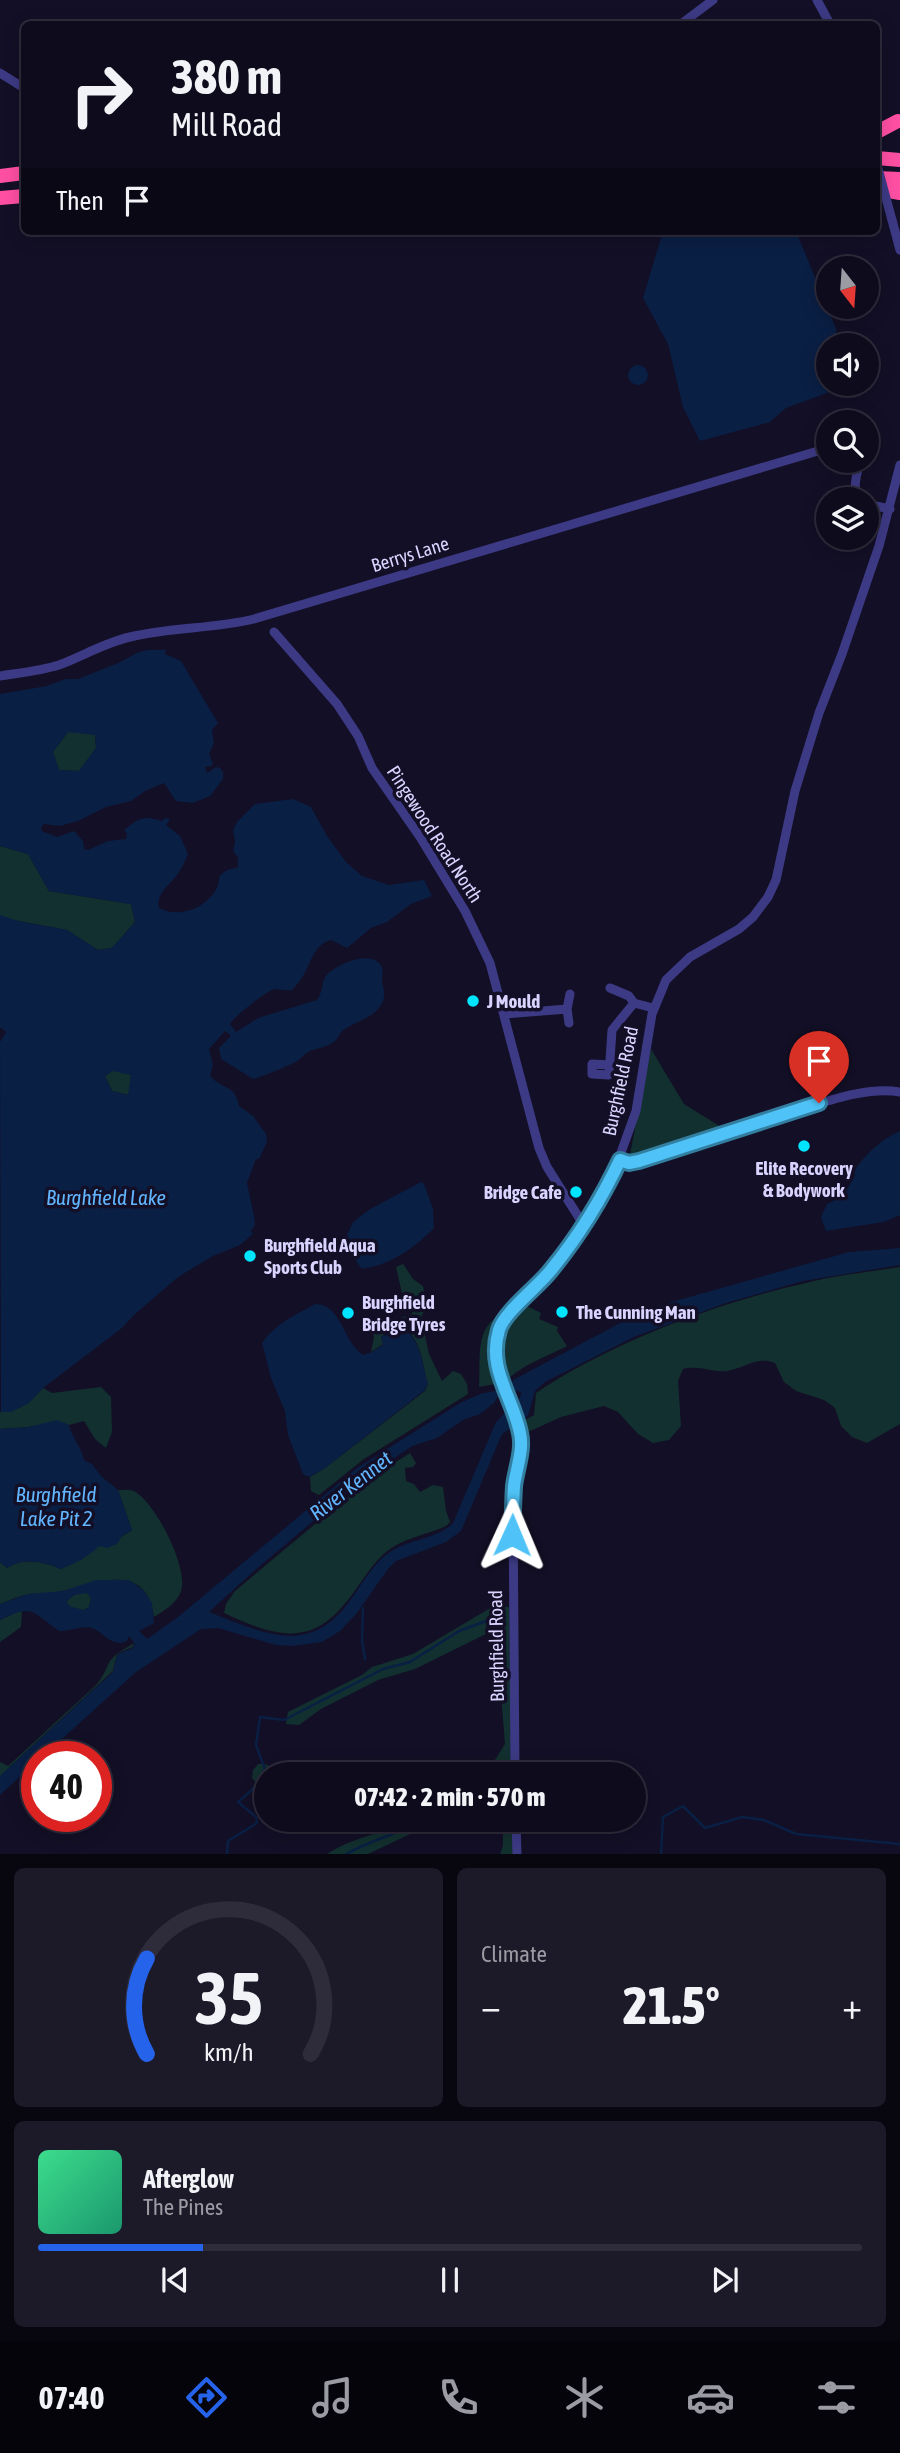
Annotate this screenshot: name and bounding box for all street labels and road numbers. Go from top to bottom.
street label: Berrys Lane [369,532,451,576]
street label: Pingewood Road North [383,762,487,906]
street label: Burghfield Road [598,1024,642,1138]
street label: Burghfield Road [484,1590,508,1702]

